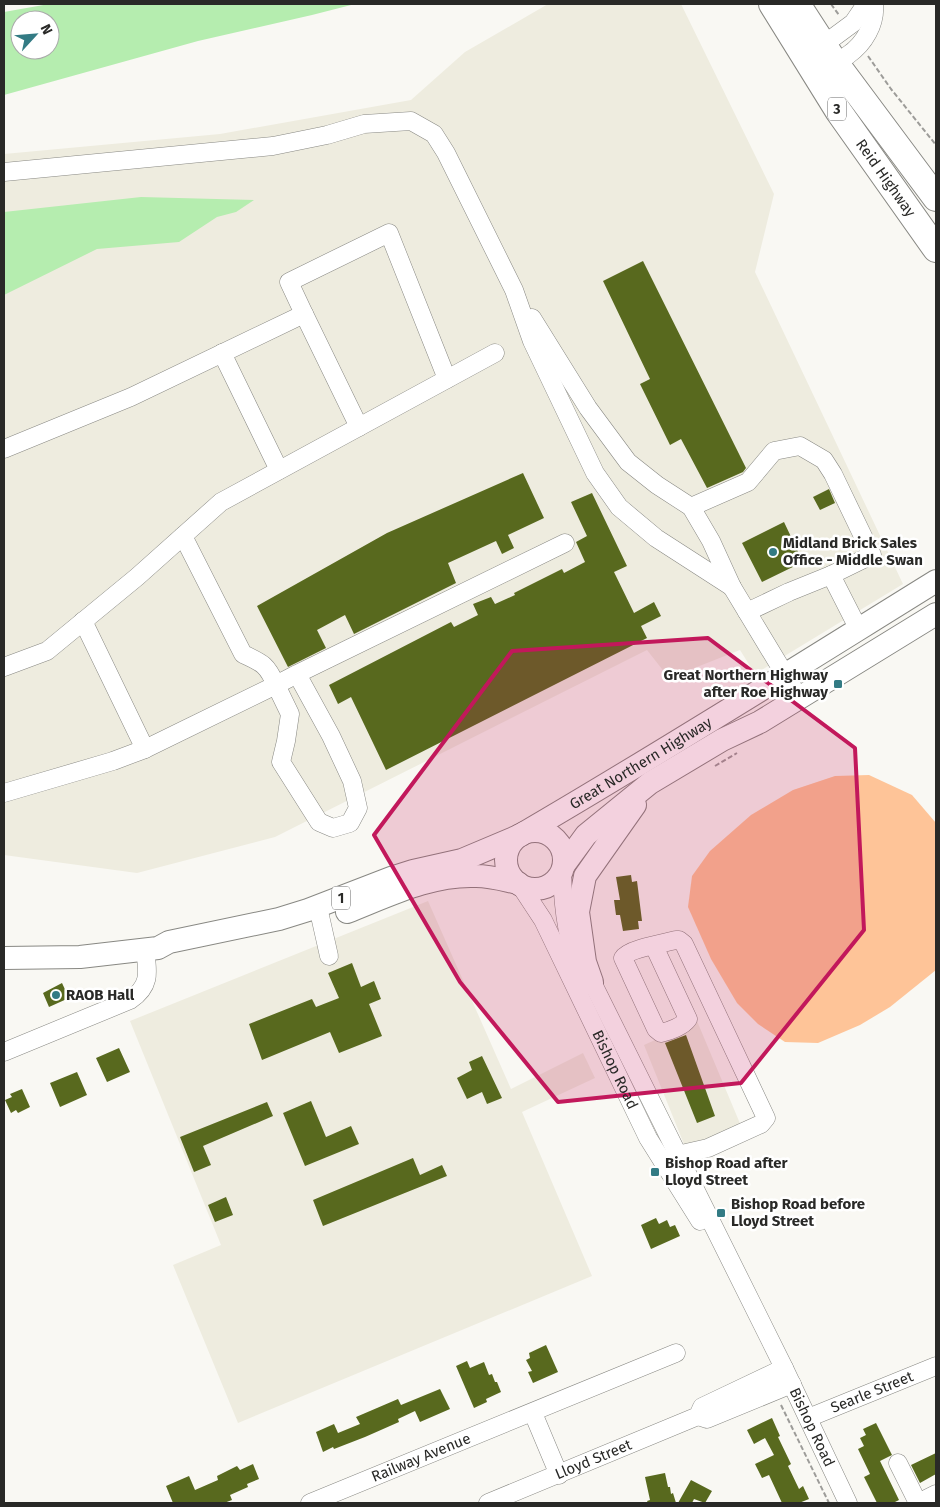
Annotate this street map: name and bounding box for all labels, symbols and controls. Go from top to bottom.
north arrow [10,10,60,60]
text: N [37,22,56,37]
road number: 3 [828,98,846,120]
street label: Reid Highway [852,136,920,221]
place label: Midland Brick Sales Office - Middle Swan [783,534,923,569]
marker: Midland Brick Sales Office - Middle Swan [767,546,779,558]
place label: Great Northern Highway after Roe Highway [663,666,828,701]
marker: Great Northern Highway after Roe Highway [832,678,844,690]
street label: Great Northern Highway [566,713,716,813]
road number: 1 [332,886,350,910]
place label: RAOB Hall [66,986,135,1004]
marker: RAOB Hall [50,989,62,1001]
street label: Bishop Road [588,1027,642,1112]
place label: Bishop Road after Lloyd Street [665,1154,788,1189]
marker: Bishop Road after Lloyd Street [649,1166,661,1178]
place label: Bishop Road before Lloyd Street [731,1195,865,1230]
marker: Bishop Road before Lloyd Street [715,1207,727,1219]
street label: Searle Street [828,1367,916,1417]
street label: Bishop Road [786,1385,838,1470]
street label: Railway Avenue [369,1429,473,1486]
street label: Lloyd Street [552,1435,635,1483]

